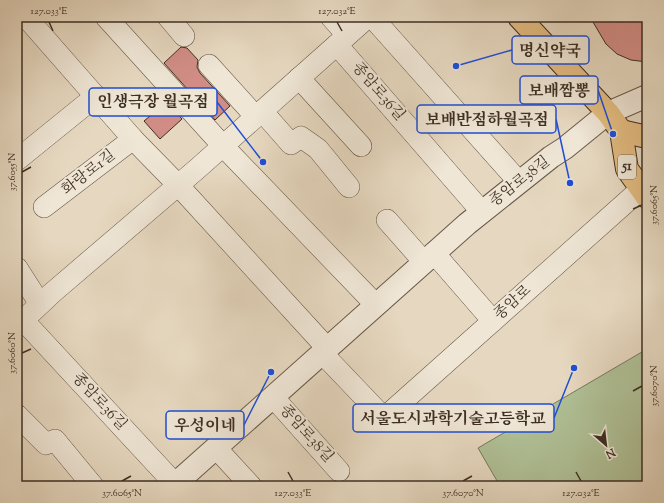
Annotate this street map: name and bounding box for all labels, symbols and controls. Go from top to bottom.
text: 127.033°E [31,4,67,19]
text: 127.032°E [318,4,356,19]
callout: 명신약국 [512,36,589,64]
text: 명신약국 [519,41,581,64]
street label: 종암로36길 [347,58,409,126]
callout: 보배짬뽕 [520,76,598,104]
text: 보배짬뽕 [528,81,590,104]
callout: 인생극장 월곡점 [89,88,217,116]
text: 인생극장 월곡점 [97,92,209,115]
callout: 보배반점하월곡점 [417,105,556,133]
text: 보배반점하월곡점 [425,110,549,133]
street label: 화랑로1길 [58,145,120,201]
street label: 종암로38길 [485,152,555,212]
text: 37.6055°N [5,153,20,191]
road number: 51 [618,155,636,179]
text: 37.6065°N [647,185,662,225]
street label: 종암로 [490,280,537,325]
text: 37.6060°N [5,332,20,374]
text: 37.6070°N [647,365,662,407]
street label: 종암로36길 [67,369,131,435]
street label: 종암로38길 [274,400,338,468]
callout: 서울도시과학기술고등학교 [353,404,554,432]
text: 서울도시과학기술고등학교 [360,409,546,432]
callout: 우성이네 [166,411,244,439]
text: 우성이네 [174,416,236,439]
north arrow [586,425,626,465]
text: N [602,443,619,462]
text: 37.6065°N [102,486,142,501]
text: 127.033°E [275,486,311,501]
text: 37.6070°N [442,486,484,501]
text: 127.032°E [562,486,600,501]

